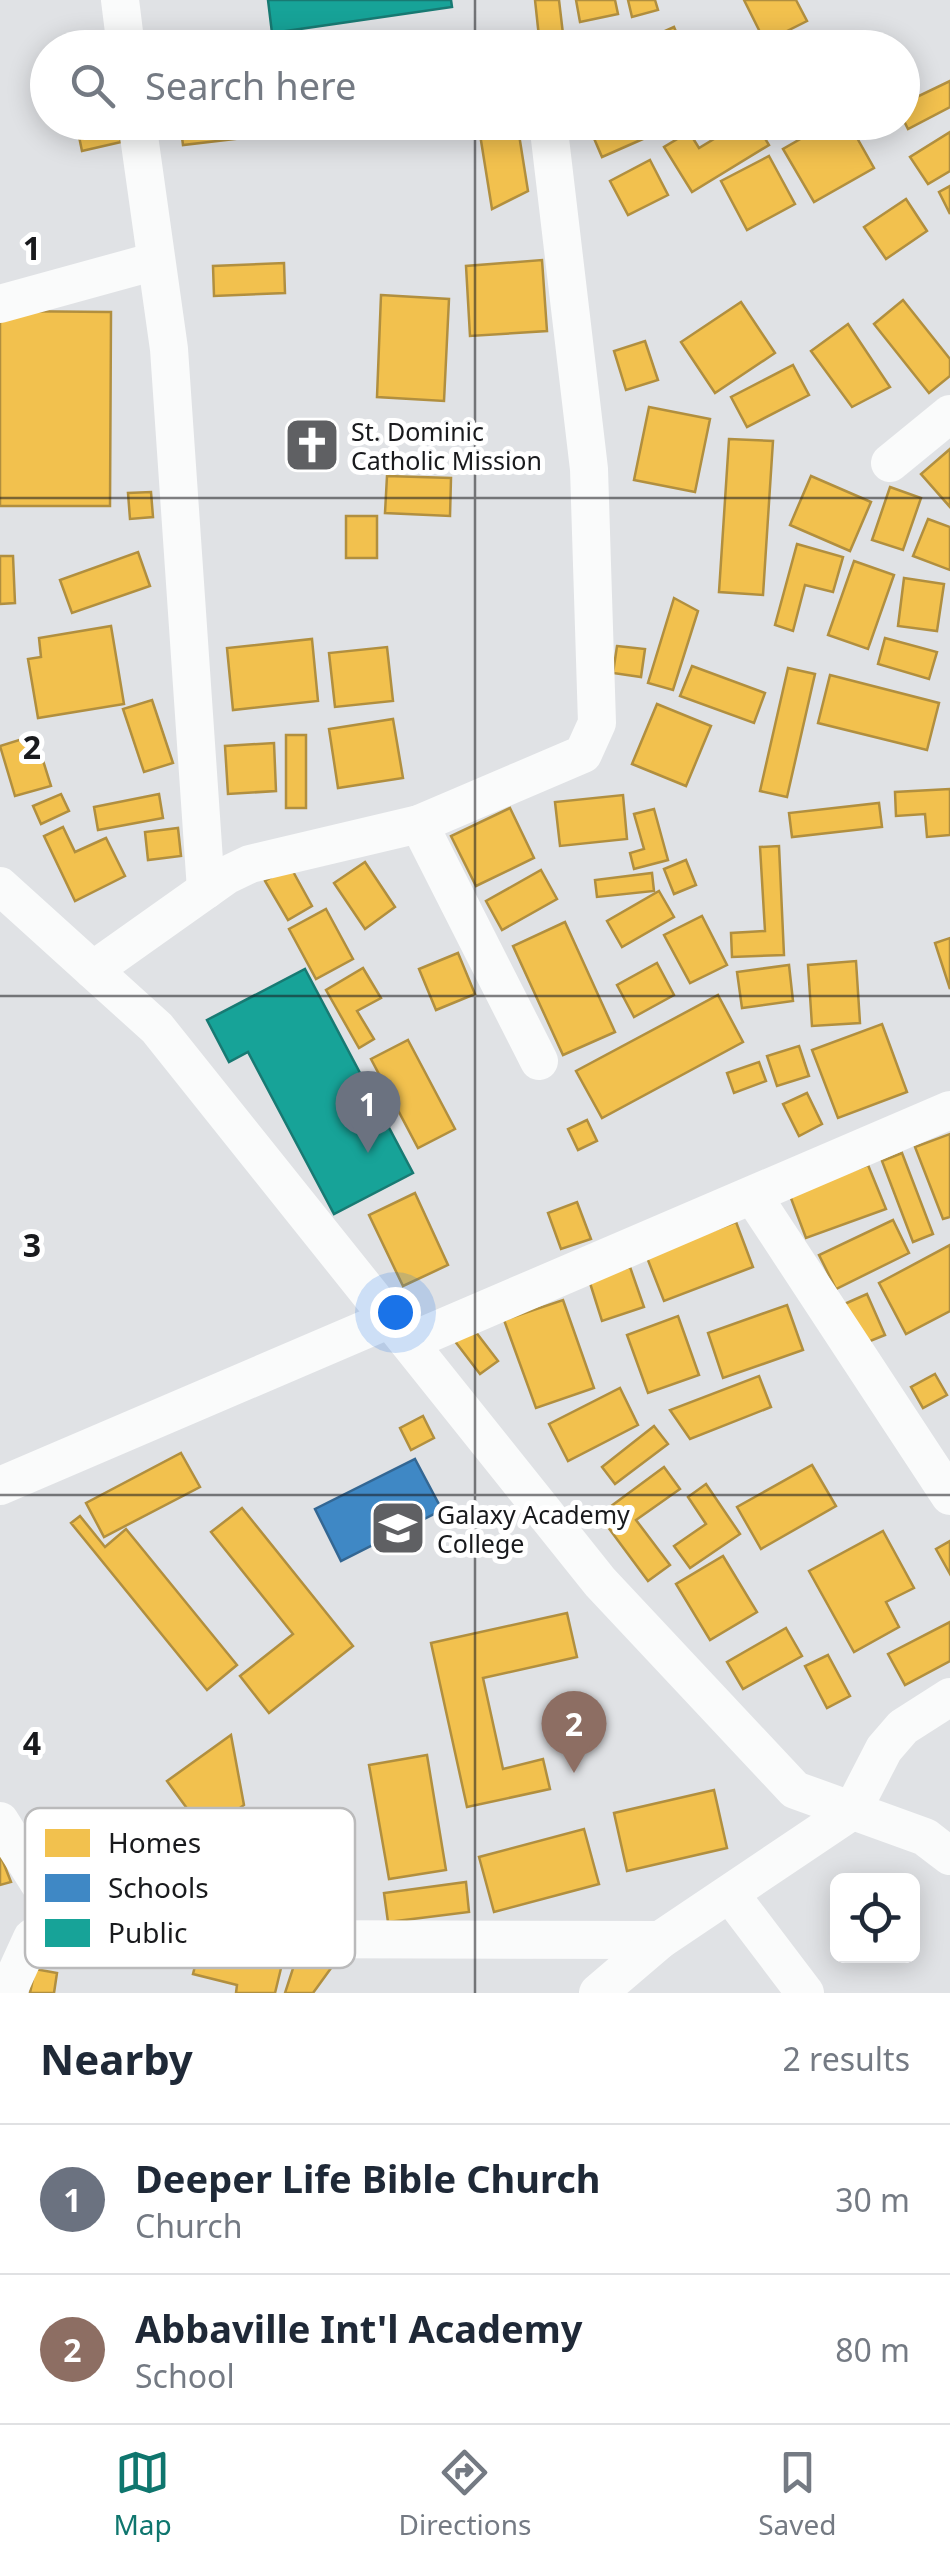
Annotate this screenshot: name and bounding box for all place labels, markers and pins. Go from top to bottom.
place label: St. Dominic Catholic Mission [351,414,542,477]
church icon: St. Dominic Catholic Mission [282,415,342,475]
pin: 1 [336,1070,400,1153]
place label: Galaxy Academy College [437,1497,630,1560]
school or university icon: Galaxy Academy College [368,1498,428,1558]
pin: 2 [542,1690,606,1773]

